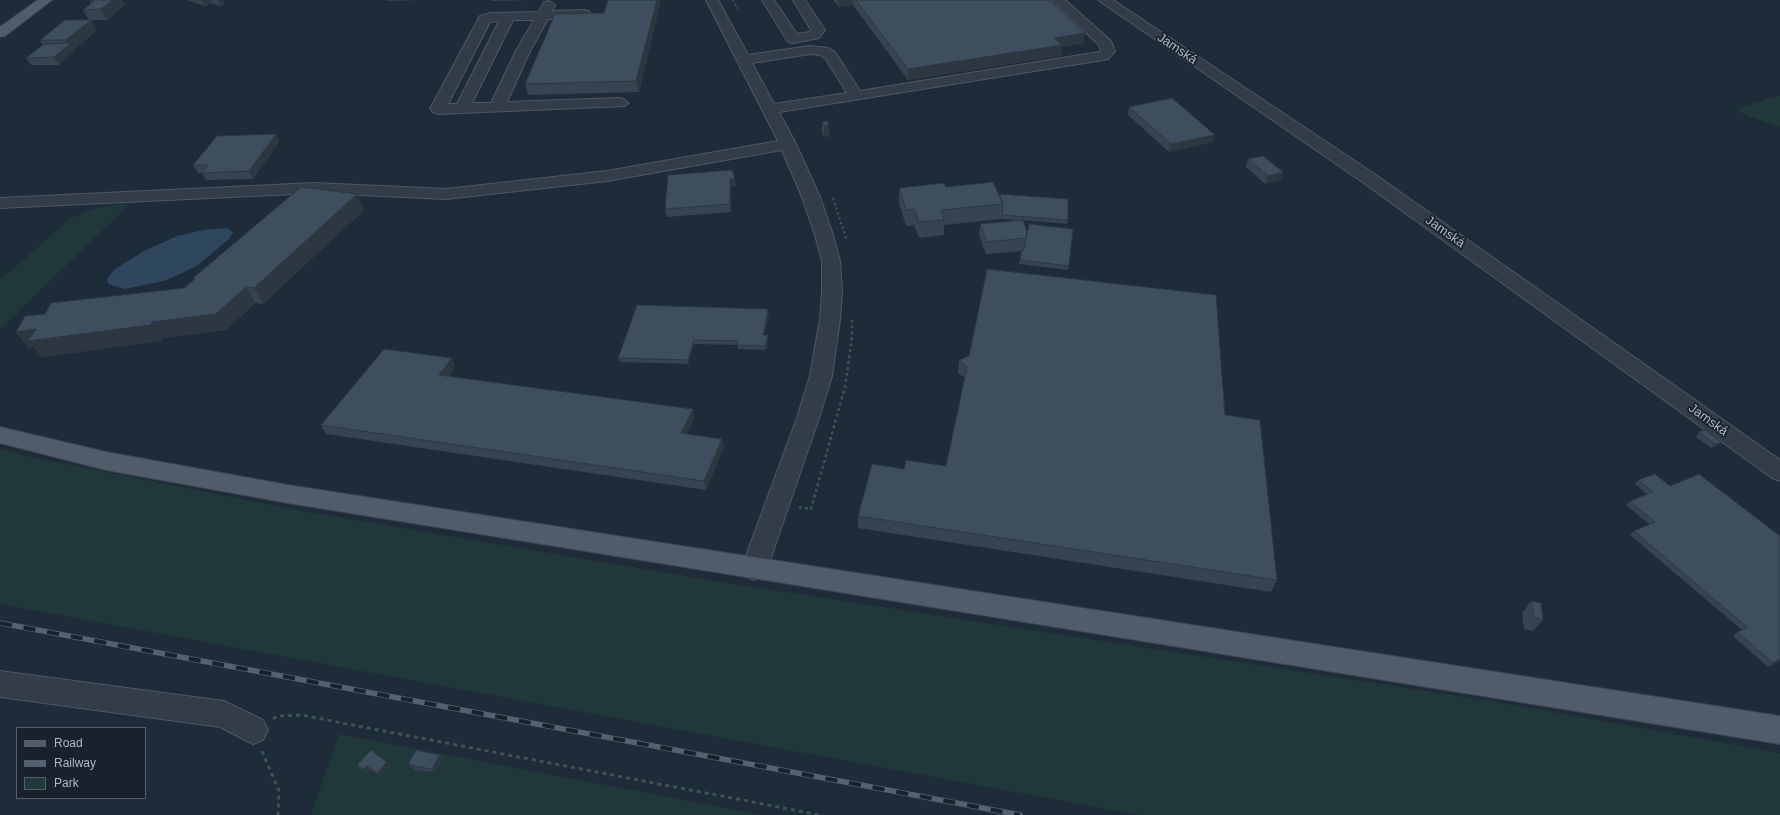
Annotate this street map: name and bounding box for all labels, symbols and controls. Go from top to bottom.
street label: Jamská [1154,30,1200,68]
street label: Jamská [1422,213,1468,251]
street label: Jamská [1685,401,1731,439]
legend [16,727,146,799]
text: Road [54,736,83,750]
text: Railway [54,756,96,770]
text: Park [54,776,79,790]

